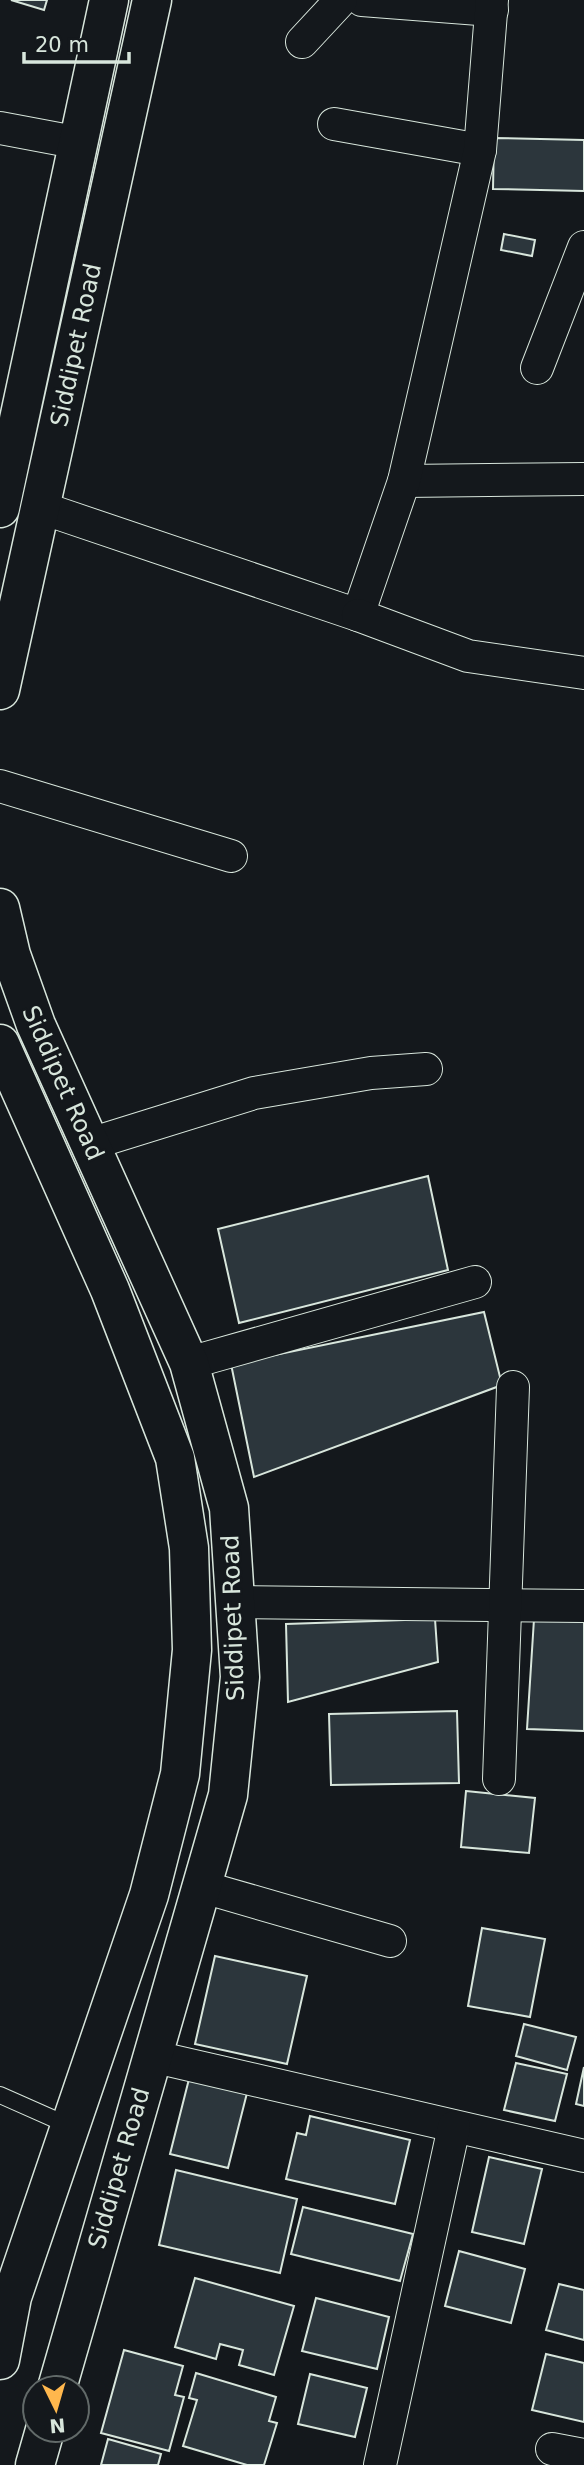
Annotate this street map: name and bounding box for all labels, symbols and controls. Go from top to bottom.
scale bar [24,21,130,65]
text: 20 m [35,33,89,57]
street label: Siddipet Road [45,261,107,429]
street label: Siddipet Road [16,1001,110,1165]
street label: Siddipet Road [216,1534,250,1702]
street label: Siddipet Road [83,2084,155,2252]
north arrow [21,2374,91,2444]
text: N [49,2414,66,2438]

